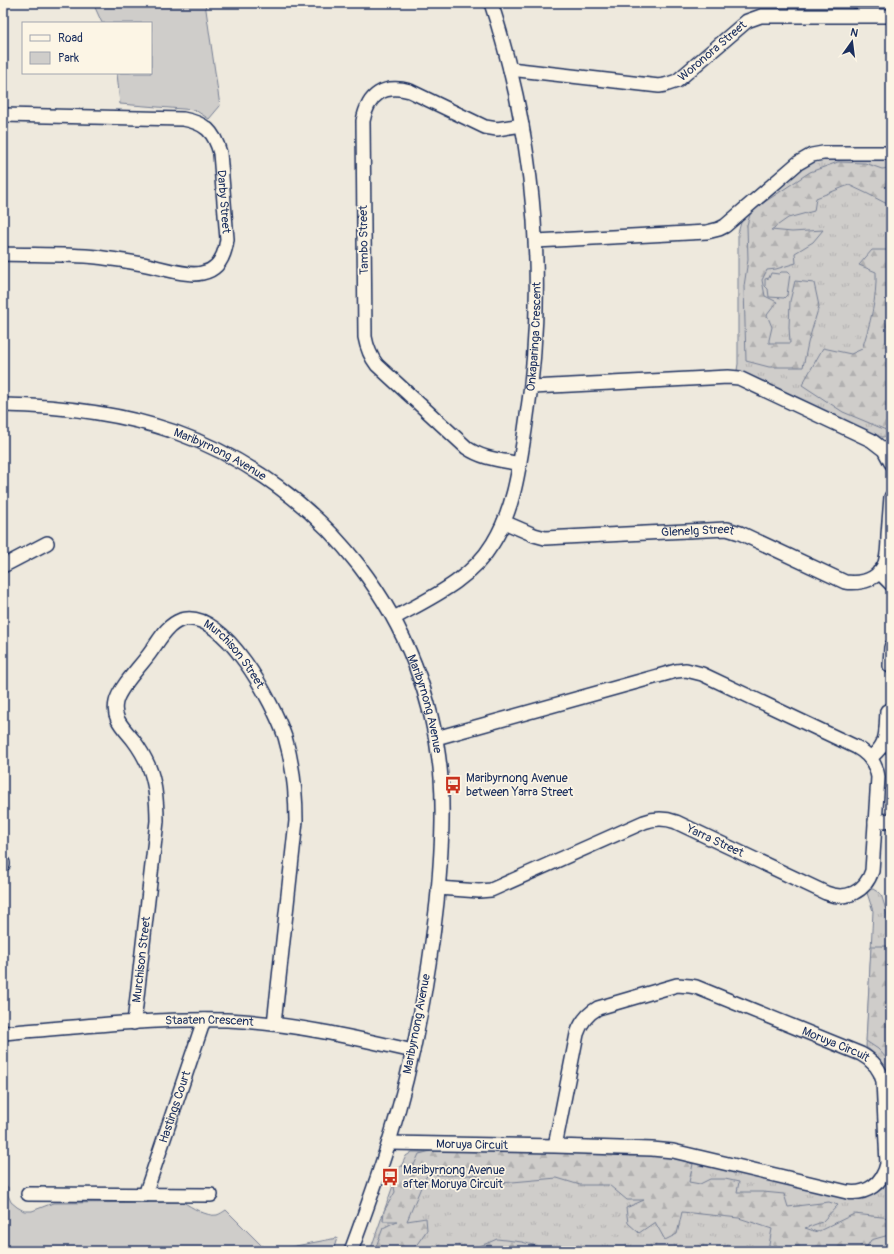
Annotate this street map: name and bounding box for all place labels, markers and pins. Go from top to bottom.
place label: Maribyrnong Avenue between Yarra Street [466,771,573,800]
bus stop icon: Maribyrnong Avenue between Yarra Street [443,775,463,795]
place label: Maribyrnong Avenue after Moruya Circuit [403,1163,505,1192]
bus stop icon: Maribyrnong Avenue after Moruya Circuit [380,1167,400,1187]

